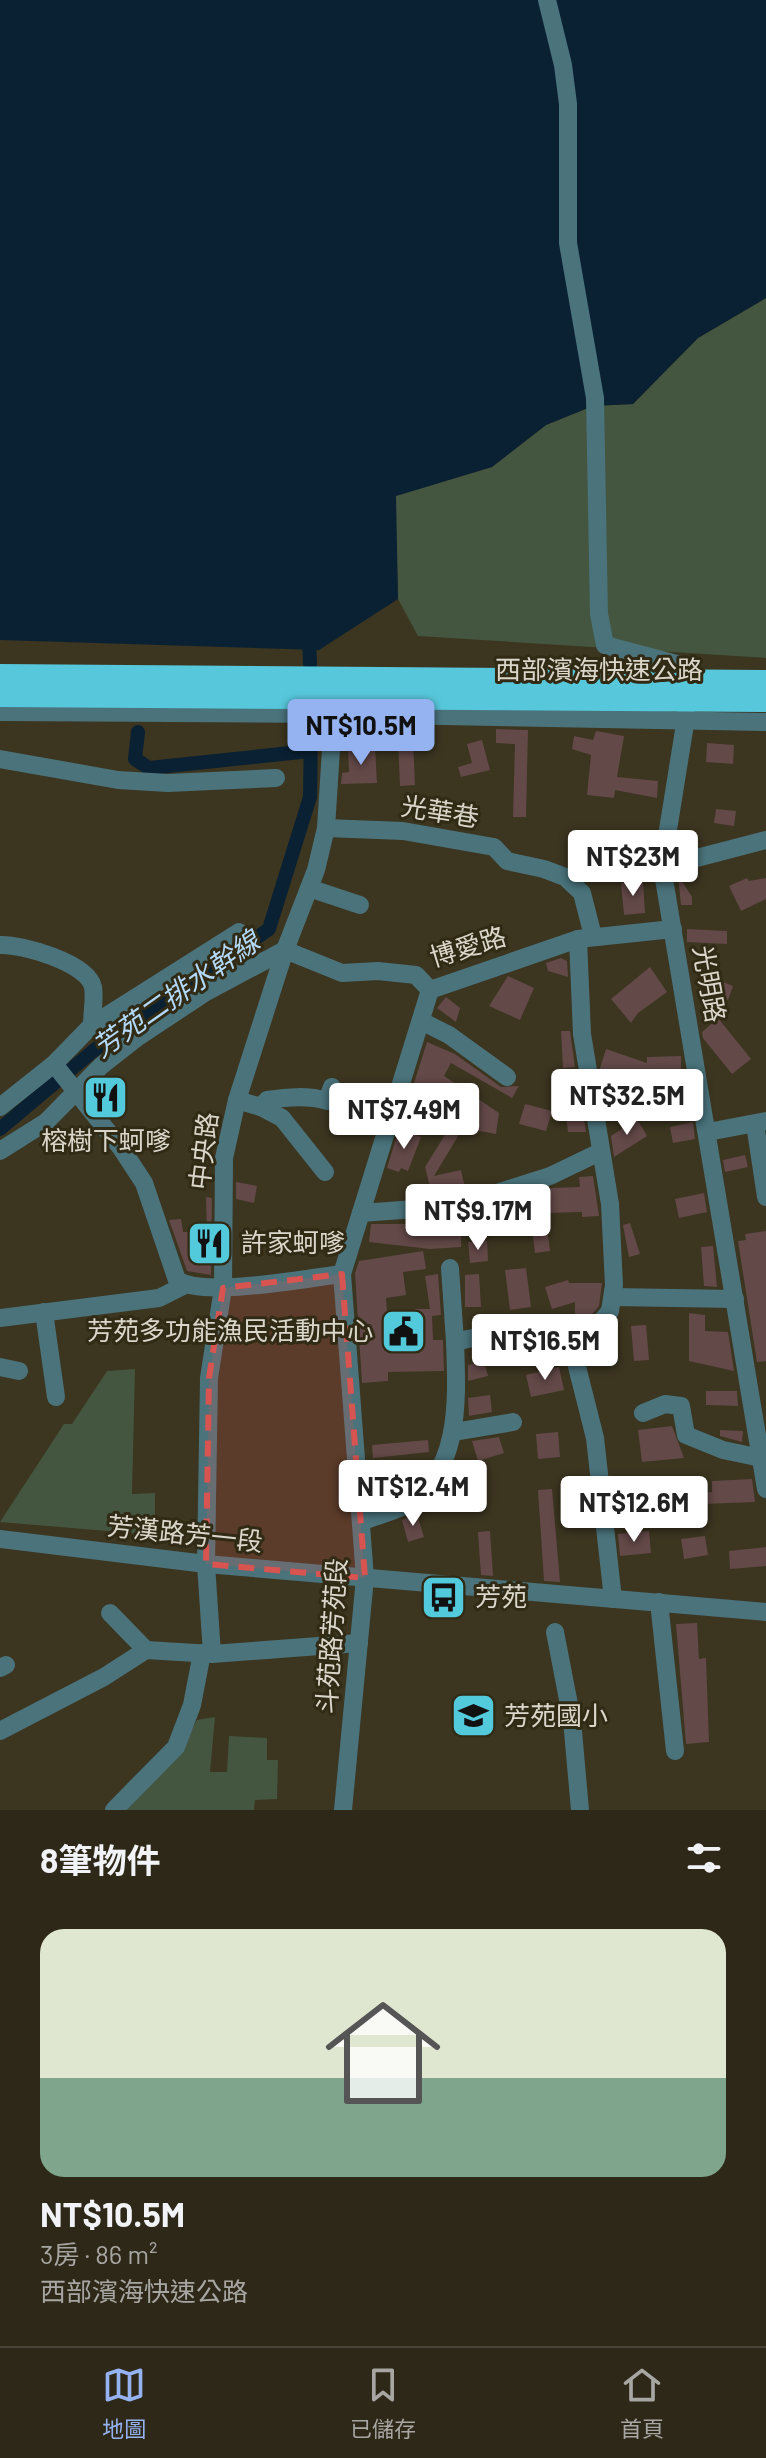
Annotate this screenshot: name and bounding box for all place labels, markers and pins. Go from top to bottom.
pin: NT$10.5M [278,699,444,767]
pin: NT$23M [568,830,698,898]
pin: NT$32.5M [544,1069,710,1137]
restaurant icon: 榕樹下蚵嗲 [82,1074,130,1122]
pin: NT$7.49M [321,1083,487,1151]
place label: 榕樹下蚵嗲 [41,1124,171,1155]
pin: NT$9.17M [395,1184,561,1252]
restaurant icon: 許家蚵嗲 [186,1219,234,1267]
place label: 許家蚵嗲 [241,1226,345,1257]
public building icon: 芳苑多功能漁民活動中心 [380,1307,428,1355]
place label: 芳苑多功能漁民活動中心 [87,1314,373,1345]
pin: NT$16.5M [462,1314,628,1382]
pin: NT$12.4M [330,1460,496,1528]
pin: NT$12.6M [551,1476,717,1544]
bus stop icon: 芳苑 [420,1573,468,1621]
place label: 芳苑 [475,1580,527,1611]
school or university icon: 芳苑國小 [449,1692,497,1740]
place label: 芳苑國小 [504,1699,608,1730]

